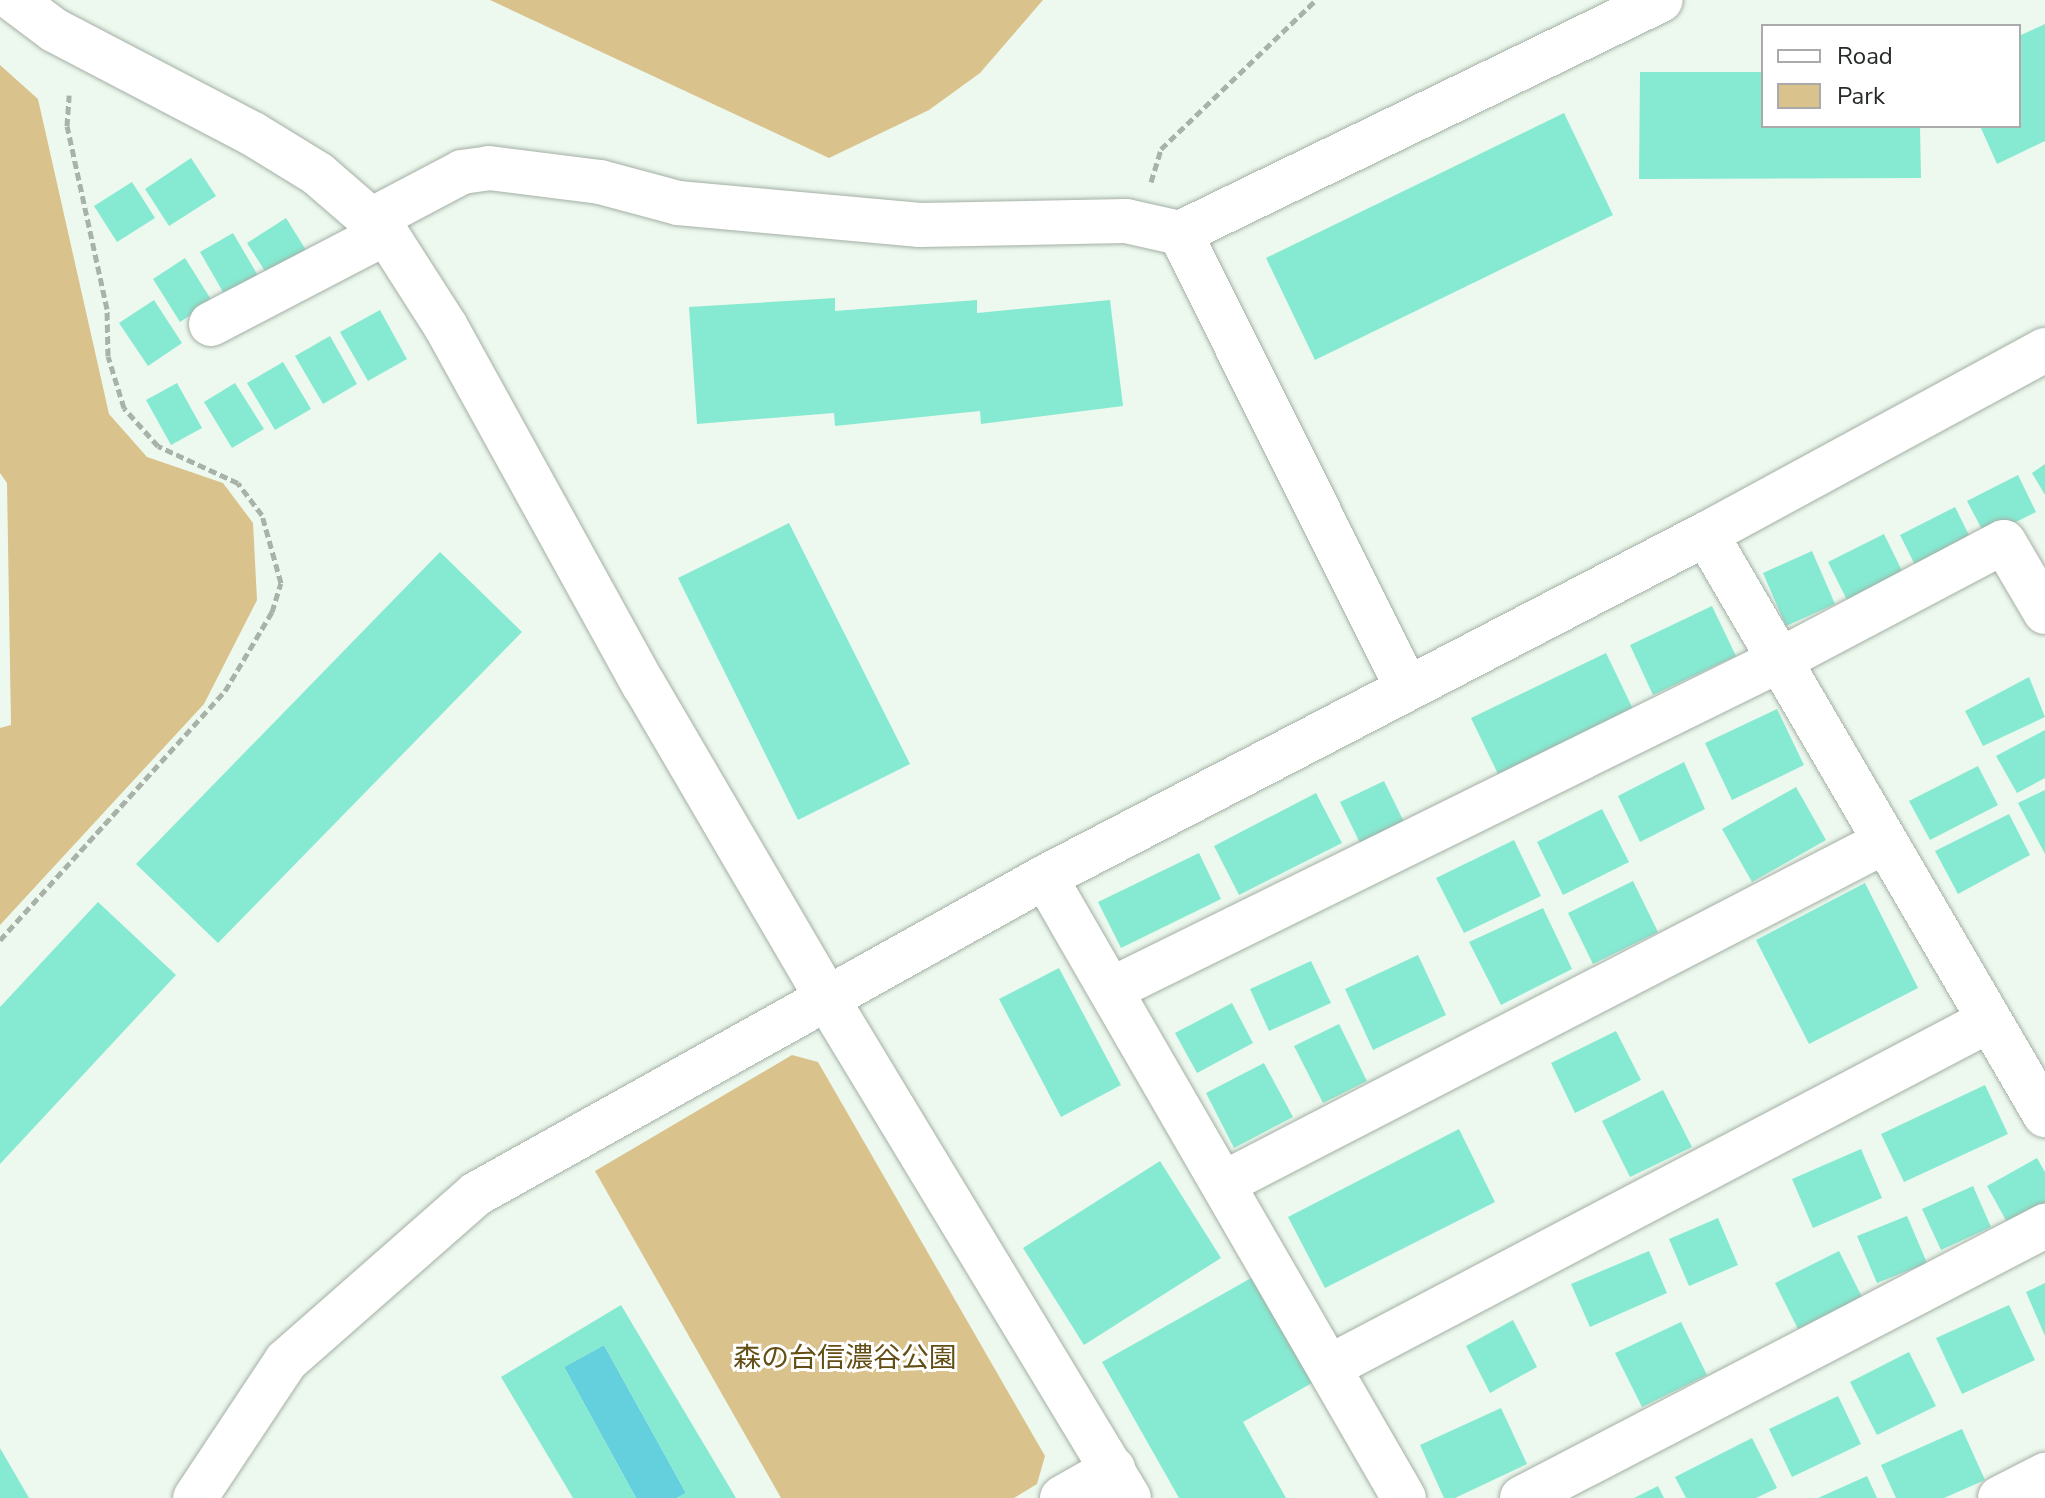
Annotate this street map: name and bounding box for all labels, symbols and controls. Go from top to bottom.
legend [1761,24,2021,128]
text: Road [1837,40,1893,72]
text: Park [1837,80,1885,112]
park label: 森の台信濃谷公園 [733,1341,957,1375]

